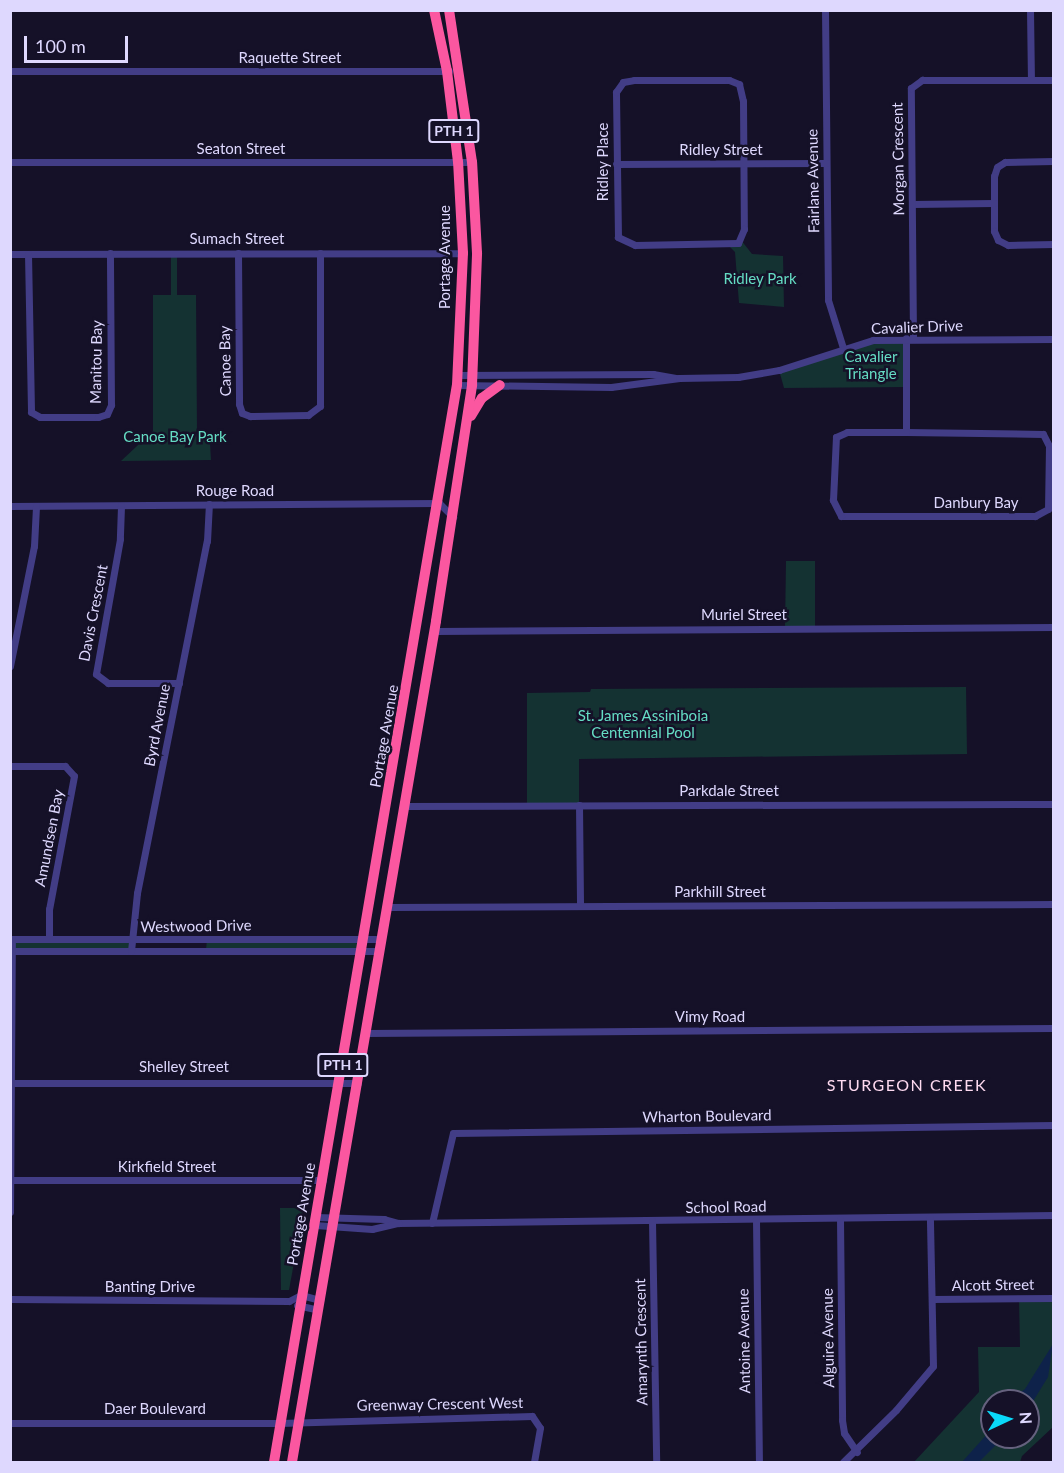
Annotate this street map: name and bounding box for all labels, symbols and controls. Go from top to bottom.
scale bar [27,24,130,62]
text: 100 m [35,35,86,57]
street label: Raquette Street [239,49,341,67]
street label: Morgan Crescent [888,102,908,216]
road number: PTH 1 [427,120,481,142]
street label: Ridley Place [594,122,612,202]
street label: Fairlane Avenue [803,128,823,234]
street label: Seaton Street [197,140,285,158]
street label: Ridley Street [679,141,763,159]
street label: Portage Avenue [436,205,454,309]
street label: Sumach Street [189,230,285,248]
park label: Ridley Park [723,270,797,288]
street label: Cavalier Drive [870,316,964,338]
street label: Manitou Bay [86,320,106,404]
street label: Canoe Bay [215,326,235,396]
park label: Cavalier Triangle [845,347,897,382]
park label: Canoe Bay Park [123,428,227,446]
street label: Rouge Road [196,482,274,500]
street label: Danbury Bay [933,494,1019,512]
street label: Davis Crescent [75,563,111,663]
street label: Muriel Street [701,606,787,624]
street label: Byrd Avenue [140,682,174,768]
street label: Portage Avenue [366,683,402,789]
park label: St. James Assiniboia Centennial Pool [577,706,709,741]
street label: Parkdale Street [679,782,779,800]
street label: Amundsen Bay [31,788,67,888]
street label: Parkhill Street [674,883,766,901]
street label: Westwood Drive [140,916,252,936]
street label: Vimy Road [675,1008,745,1026]
road number: PTH 1 [316,1054,370,1076]
street label: Shelley Street [139,1058,229,1076]
district label: STURGEON CREEK [827,1075,987,1095]
street label: Wharton Boulevard [642,1106,772,1126]
street label: Kirkfield Street [118,1158,216,1176]
street label: Portage Avenue [283,1161,319,1267]
street label: School Road [685,1197,767,1217]
street label: Alcott Street [952,1275,1034,1295]
street label: Banting Drive [105,1278,195,1296]
street label: Amarynth Crescent [631,1278,651,1406]
street label: Antoine Avenue [734,1288,754,1394]
street label: Alguire Avenue [818,1288,838,1388]
north arrow [980,1389,1040,1449]
street label: Greenway Crescent West [356,1394,524,1414]
street label: Daer Boulevard [104,1400,206,1418]
text: N [1017,1411,1036,1425]

